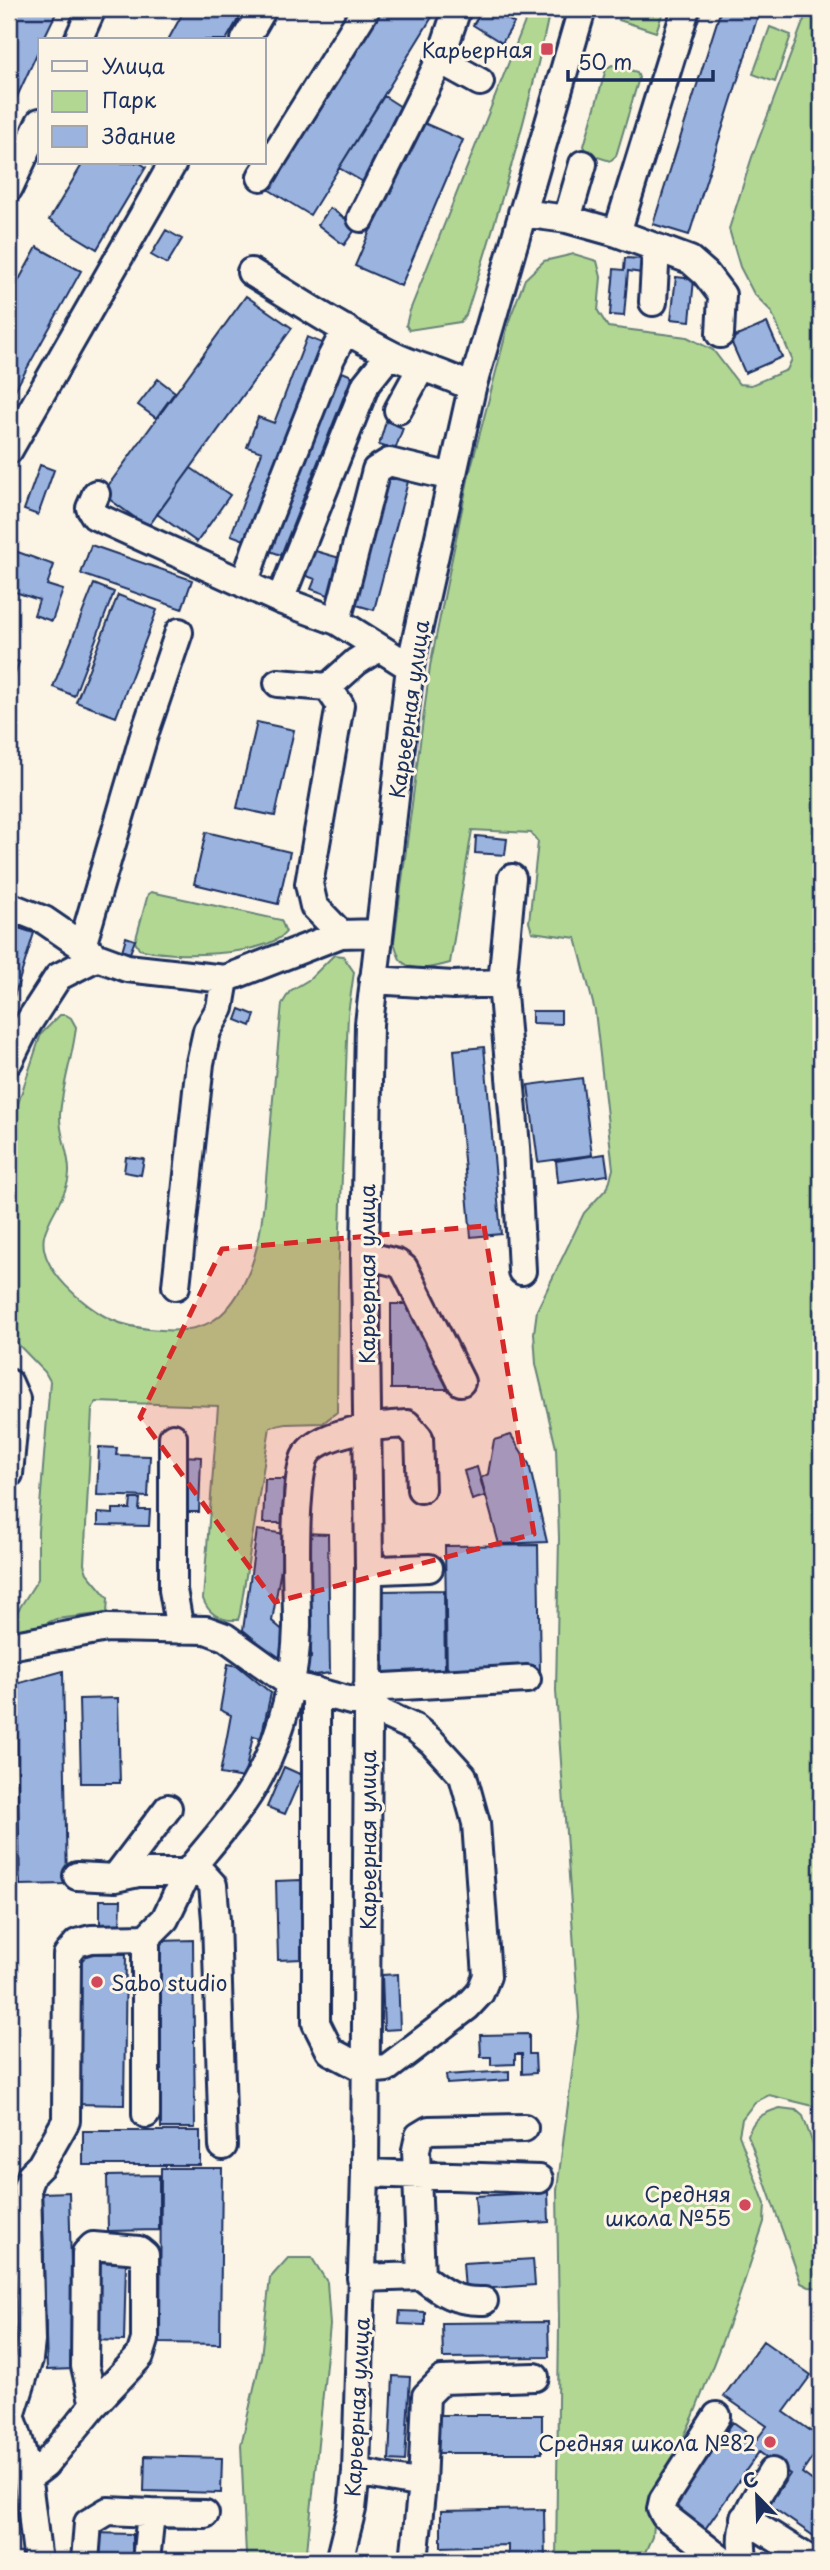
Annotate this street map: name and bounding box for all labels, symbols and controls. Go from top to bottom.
place label: Карьерная [422,33,533,65]
legend [38,38,266,164]
scale bar [568,38,713,82]
marker: Карьерная [539,41,555,57]
text: 50 m [578,45,632,77]
text: Улица [102,49,165,81]
text: Парк [102,83,157,115]
text: Здание [102,119,176,151]
street label: Карьерная улица [380,617,436,800]
street label: Карьерная улица [350,1183,382,1364]
street label: Карьерная улица [351,1749,383,1930]
place label: Sabo studio [111,1966,227,1998]
marker: Sabo studio [89,1974,105,1990]
place label: Средняя школа №55 [605,2177,731,2233]
marker: Средняя школа №55 [737,2197,753,2213]
street label: Карьерная улица [335,2316,377,2498]
place label: Средняя школа №82 [538,2426,756,2458]
marker: Средняя школа №82 [762,2434,778,2450]
north arrow [722,2462,792,2532]
text: С [738,2464,762,2495]

